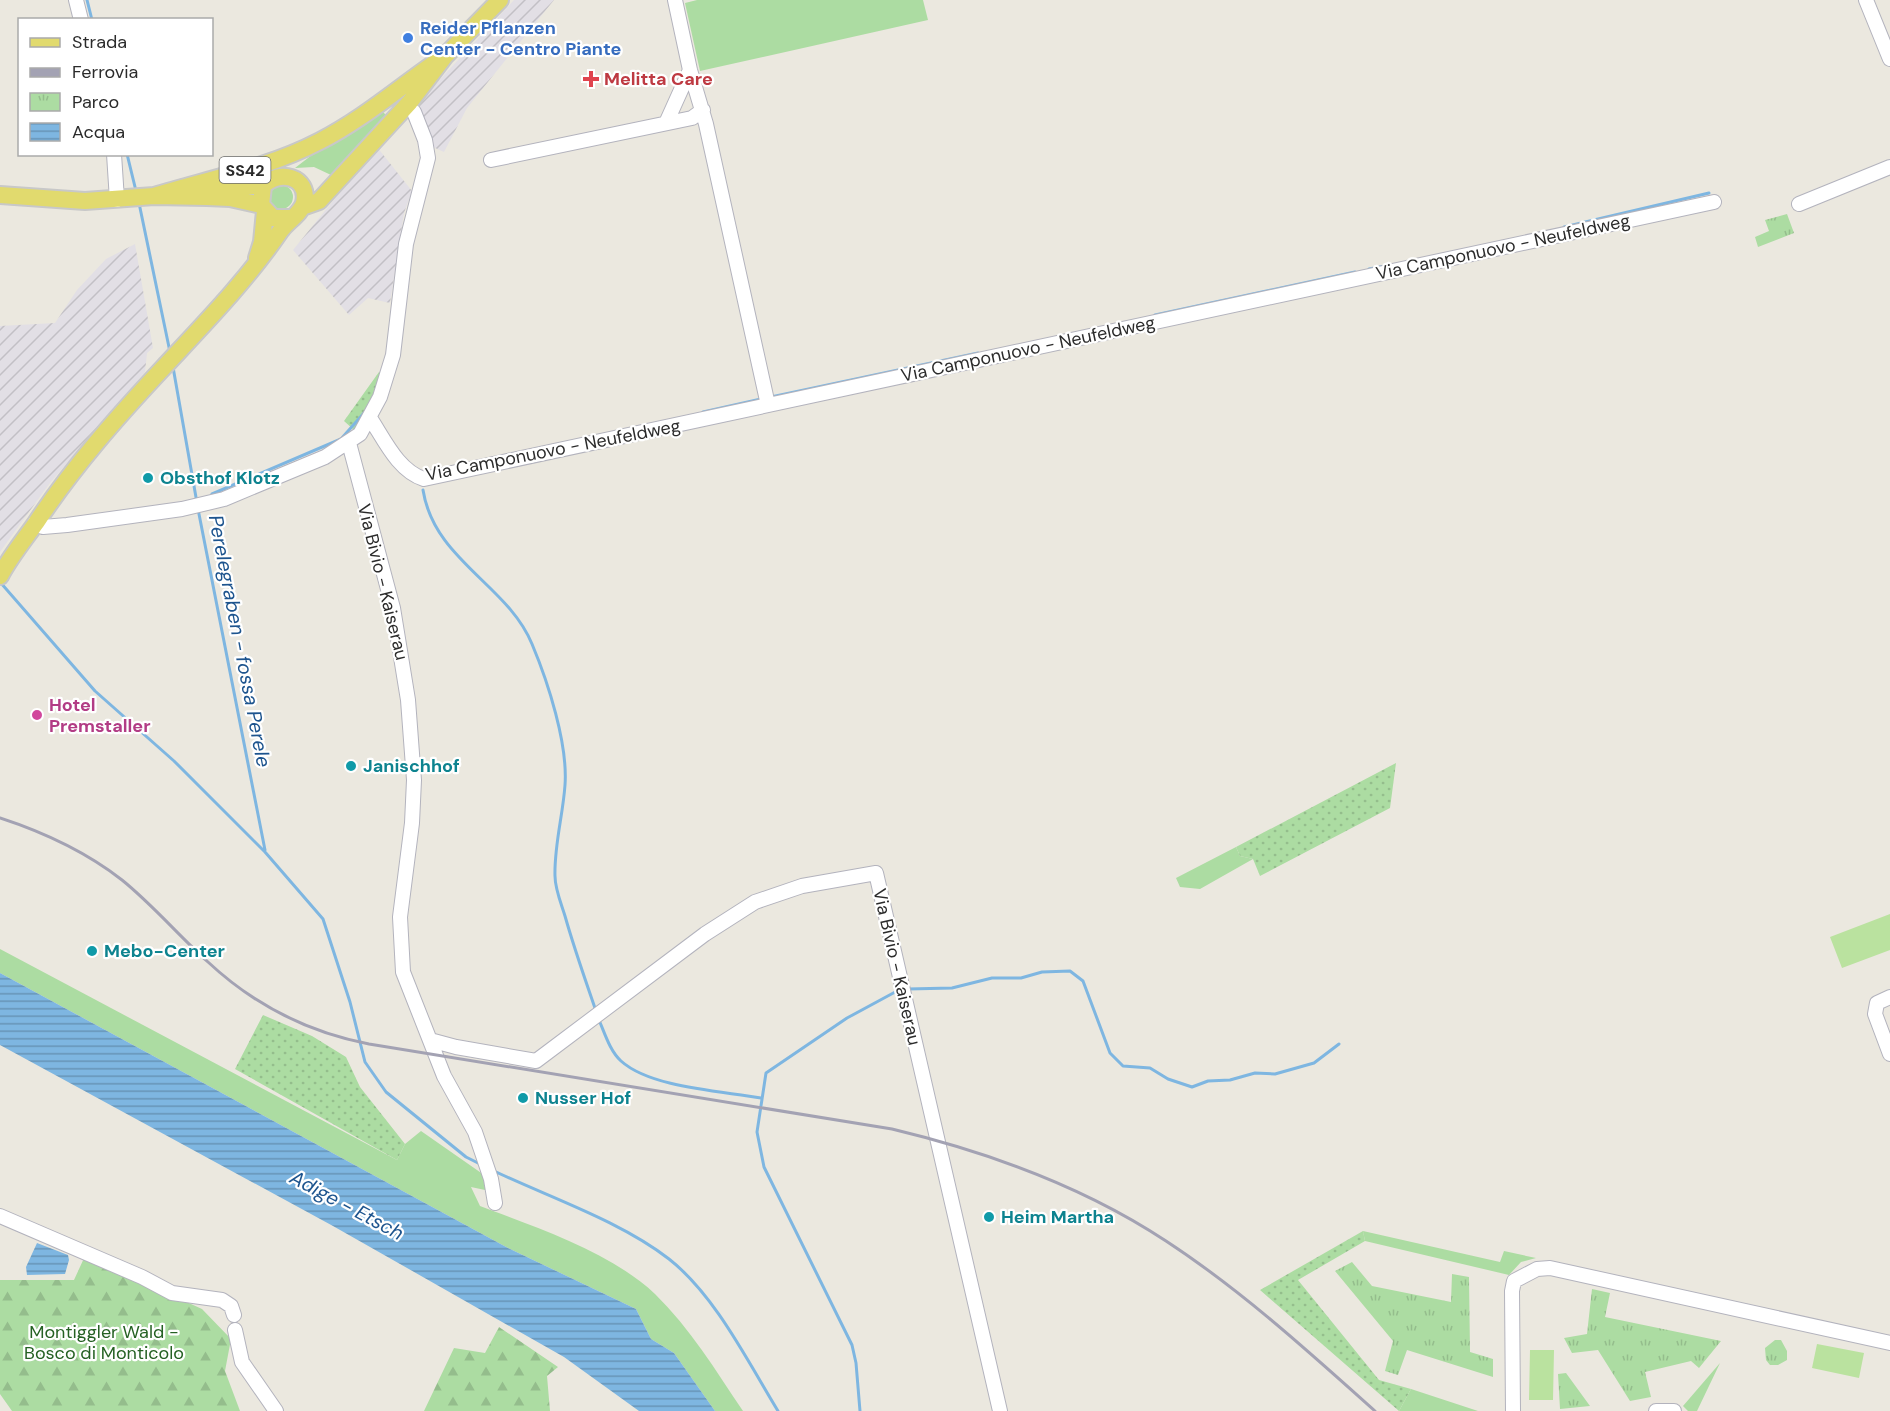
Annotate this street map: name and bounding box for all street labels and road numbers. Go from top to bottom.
road number: SS42 [220,157,270,183]
street label: Via Camponuovo - Neufeldweg [1374,208,1632,286]
street label: Via Camponuovo - Neufeldweg [899,310,1157,388]
street label: Via Camponuovo - Neufeldweg [423,413,683,487]
street label: Via Bivio - Kaiserau [352,501,414,663]
street label: Via Bivio - Kaiserau [867,886,927,1048]

